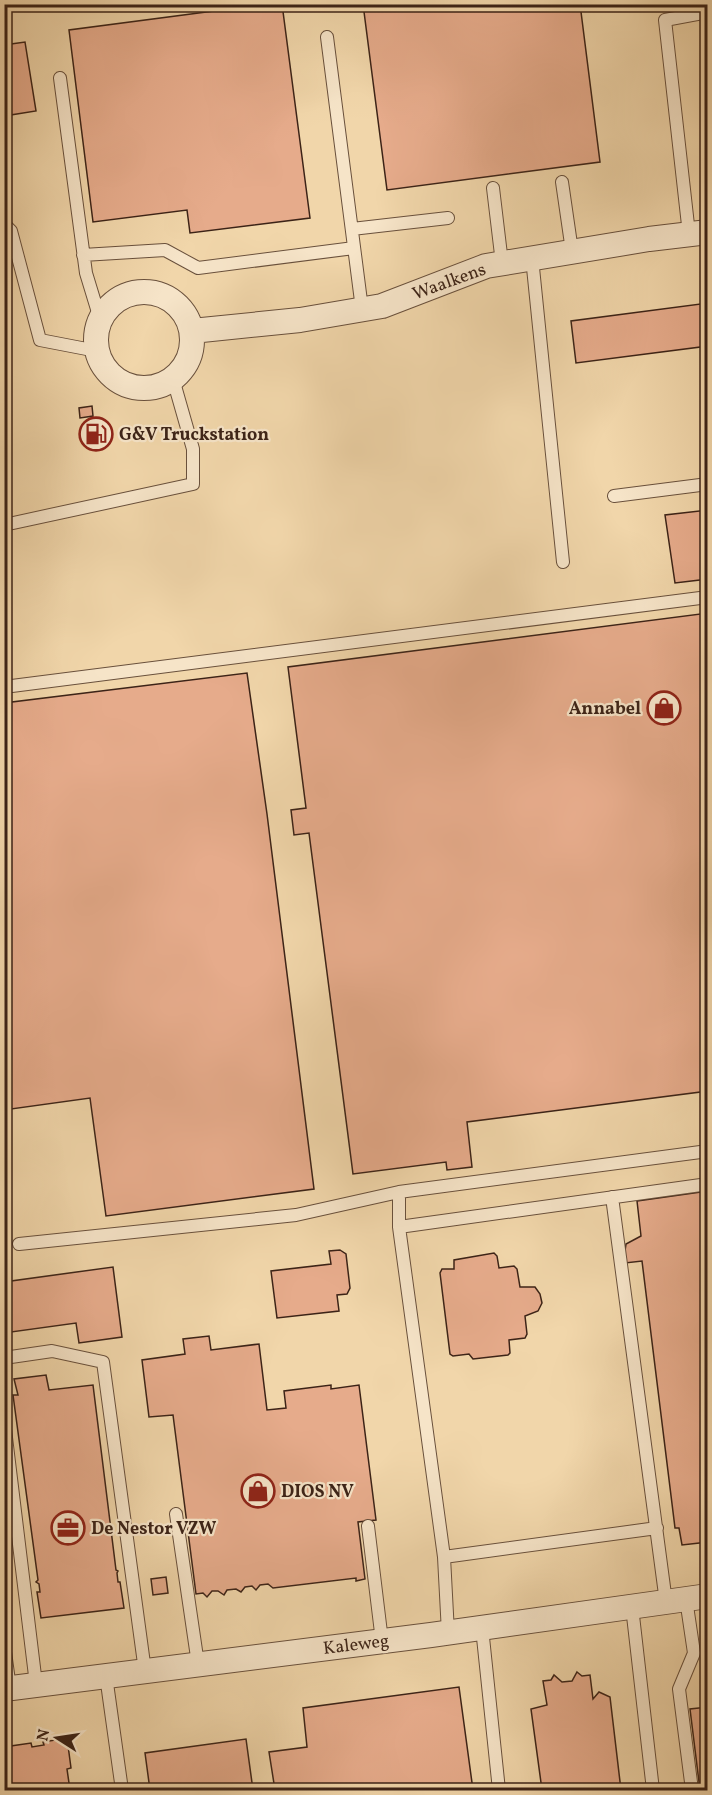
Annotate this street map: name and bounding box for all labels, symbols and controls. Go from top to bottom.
street label: Waalkens [409,258,490,307]
fuel station icon: G&V Truckstation [78,416,114,452]
place label: G&V Truckstation [119,423,269,448]
shop icon: Annabel [646,690,682,726]
place label: Annabel [569,697,641,722]
shop icon: DIOS NV [240,1473,276,1509]
place label: DIOS NV [281,1480,354,1505]
office icon: De Nestor VZW [50,1510,86,1546]
place label: De Nestor VZW [91,1517,216,1542]
street label: Kaleweg [322,1629,391,1662]
north arrow [27,1708,87,1768]
text: N [32,1727,56,1743]

